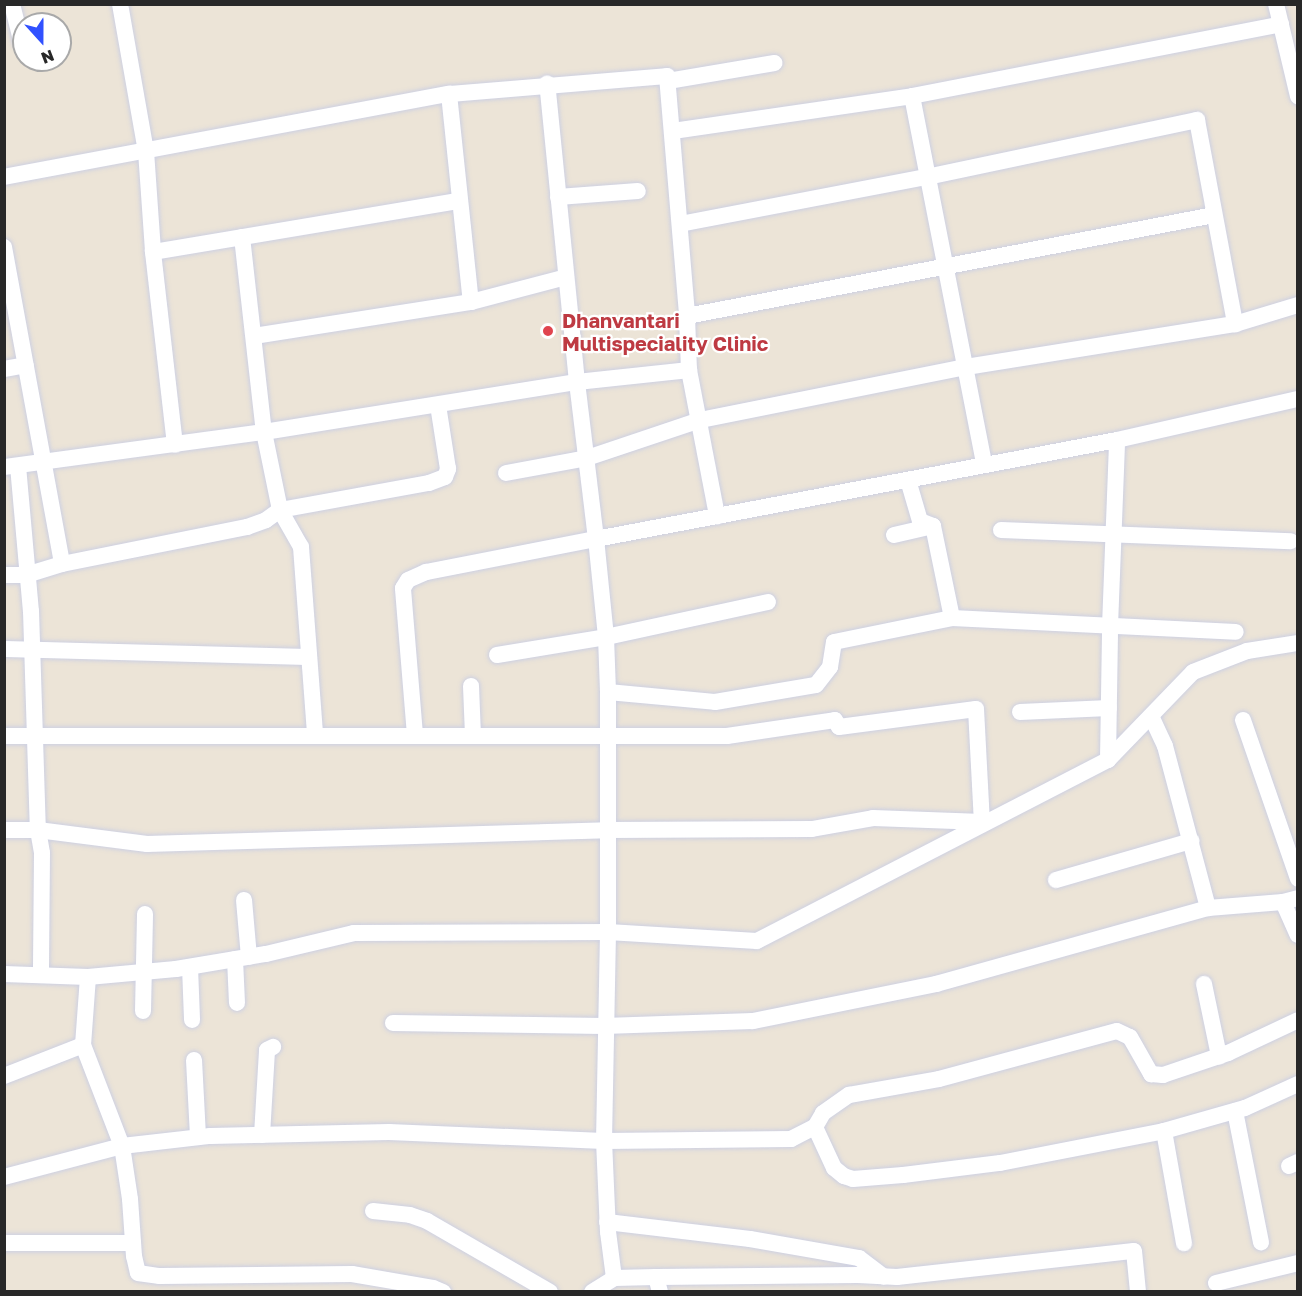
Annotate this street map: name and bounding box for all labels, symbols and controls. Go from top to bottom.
north arrow [12,12,72,72]
text: N [38,45,57,68]
place label: Dhanvantari Multispeciality Clinic [562,308,768,355]
marker: Dhanvantari Multispeciality Clinic [539,322,557,340]

